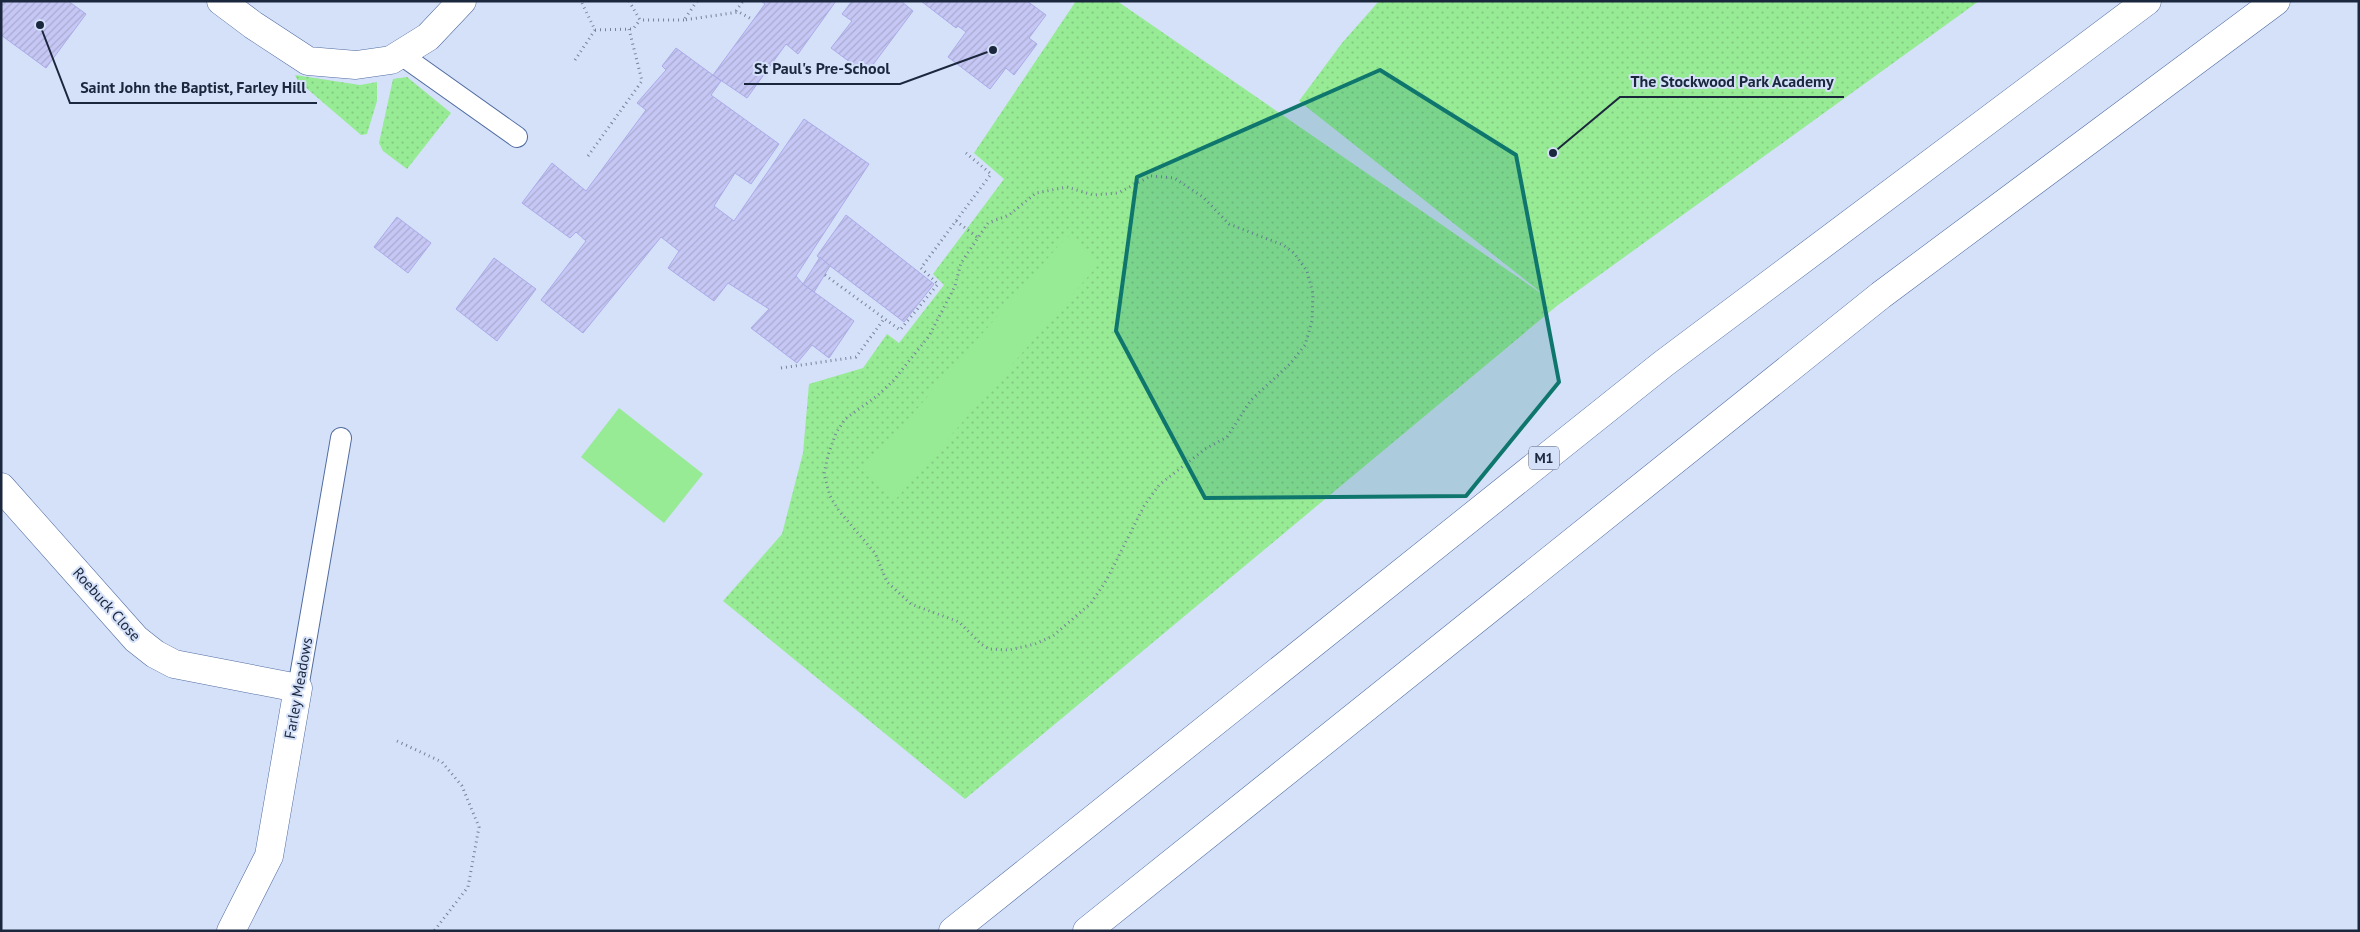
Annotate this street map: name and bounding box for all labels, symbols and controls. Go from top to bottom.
callout: St Paul's Pre-School [744,53,900,84]
text: St Paul's Pre-School [754,58,890,78]
callout: The Stockwood Park Academy [1620,66,1844,97]
text: The Stockwood Park Academy [1630,71,1834,91]
callout: Saint John the Baptist, Farley Hill [70,72,317,103]
text: Saint John the Baptist, Farley Hill [80,77,306,97]
road number: M1 [1529,446,1559,469]
street label: Roebuck Close [69,563,145,645]
street label: Farley Meadows [280,636,316,740]

